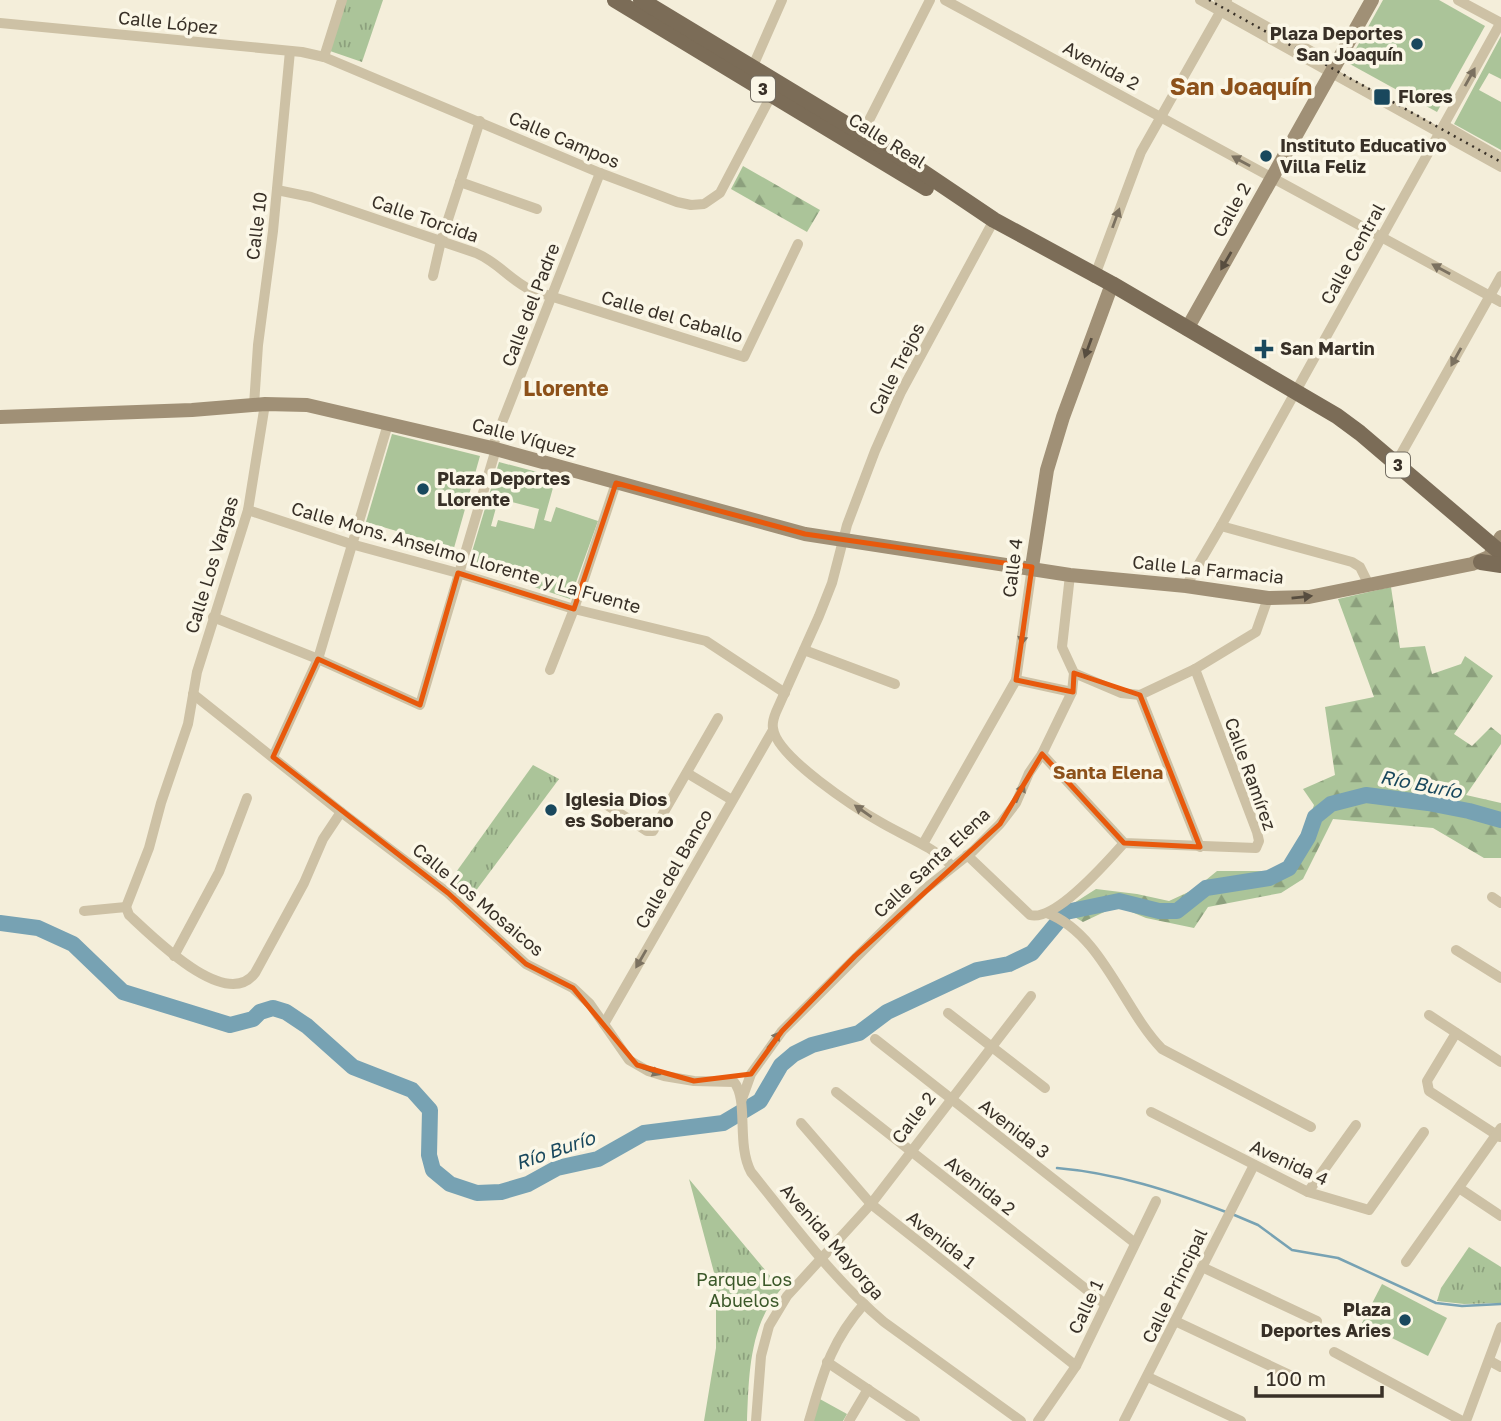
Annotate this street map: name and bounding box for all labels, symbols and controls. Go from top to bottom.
street label: Calle López [117,6,219,38]
place label: Plaza Deportes San Joaquín [1270,22,1403,65]
street label: Avenida 2 [1060,36,1143,94]
marker: Plaza Deportes San Joaquín [1409,36,1425,52]
one-way arrow [1464,67,1476,87]
district label: San Joaquín [1170,71,1312,100]
road number: 3 [751,76,775,102]
place label: Flores [1398,85,1453,107]
marker: Flores [1372,87,1392,107]
street label: Calle Campos [506,106,623,172]
street label: Calle Real [845,108,931,173]
place label: Instituto Educativo Villa Feliz [1280,134,1447,177]
marker: Instituto Educativo Villa Feliz [1258,148,1274,164]
one-way arrow [1231,155,1251,167]
street label: Calle 2 [1207,178,1255,241]
street label: Calle Torcida [369,189,482,247]
street label: Calle 10 [241,190,271,261]
street label: Calle Central [1315,199,1389,308]
one-way arrow [1111,207,1122,228]
street label: Calle del Padre [496,240,564,370]
one-way arrow [1220,251,1232,271]
one-way arrow [1431,263,1451,275]
street label: Calle del Caballo [599,285,746,347]
street label: Calle Trejos [863,319,929,418]
one-way arrow [1083,337,1094,358]
place label: San Martin [1280,337,1375,359]
marker: San Martin [1254,339,1274,359]
one-way arrow [1450,347,1462,367]
district label: Llorente [523,375,609,401]
street label: Calle Víquez [470,413,579,462]
road number: 3 [1386,452,1410,478]
place label: Plaza Deportes Llorente [437,467,570,510]
marker: Plaza Deportes Llorente [415,481,431,497]
street label: Calle Los Vargas [180,493,242,636]
street label: Calle Mons. Anselmo Llorente y La Fuente [289,496,644,618]
street label: Calle 4 [997,537,1027,599]
street label: Calle La Farmacia [1131,550,1285,588]
one-way arrow [1291,592,1313,603]
one-way arrow [1017,624,1028,646]
street label: Calle Ramírez [1220,714,1281,833]
district label: Santa Elena [1053,760,1163,783]
water label: Río Burío [1379,764,1465,803]
one-way arrow [1015,783,1026,804]
place label: Iglesia Dios es Soberano [565,788,674,831]
marker: Iglesia Dios es Soberano [543,802,559,818]
street label: Calle Santa Elena [868,803,994,922]
one-way arrow [854,804,872,818]
street label: Calle del Banco [630,805,716,932]
street label: Calle Los Mosaicos [409,838,549,961]
one-way arrow [635,950,647,969]
one-way arrow [767,1032,782,1050]
one-way arrow [641,1065,662,1076]
street label: Calle 2 [887,1087,940,1148]
street label: Avenida 3 [975,1094,1054,1163]
water label: Río Burío [512,1125,599,1174]
street label: Avenida 4 [1247,1134,1332,1190]
street label: Avenida 2 [941,1151,1020,1219]
street label: Avenida Mayorga [776,1179,889,1304]
street label: Avenida 1 [903,1205,981,1273]
street label: Calle Principal [1137,1224,1211,1347]
park label: Parque Los Abuelos [696,1268,792,1311]
street label: Calle 1 [1063,1276,1107,1337]
place label: Plaza Deportes Aries [1260,1298,1391,1341]
marker: Plaza Deportes Aries [1397,1312,1413,1328]
scale bar [1256,1354,1382,1398]
text: 100 m [1266,1365,1326,1391]

